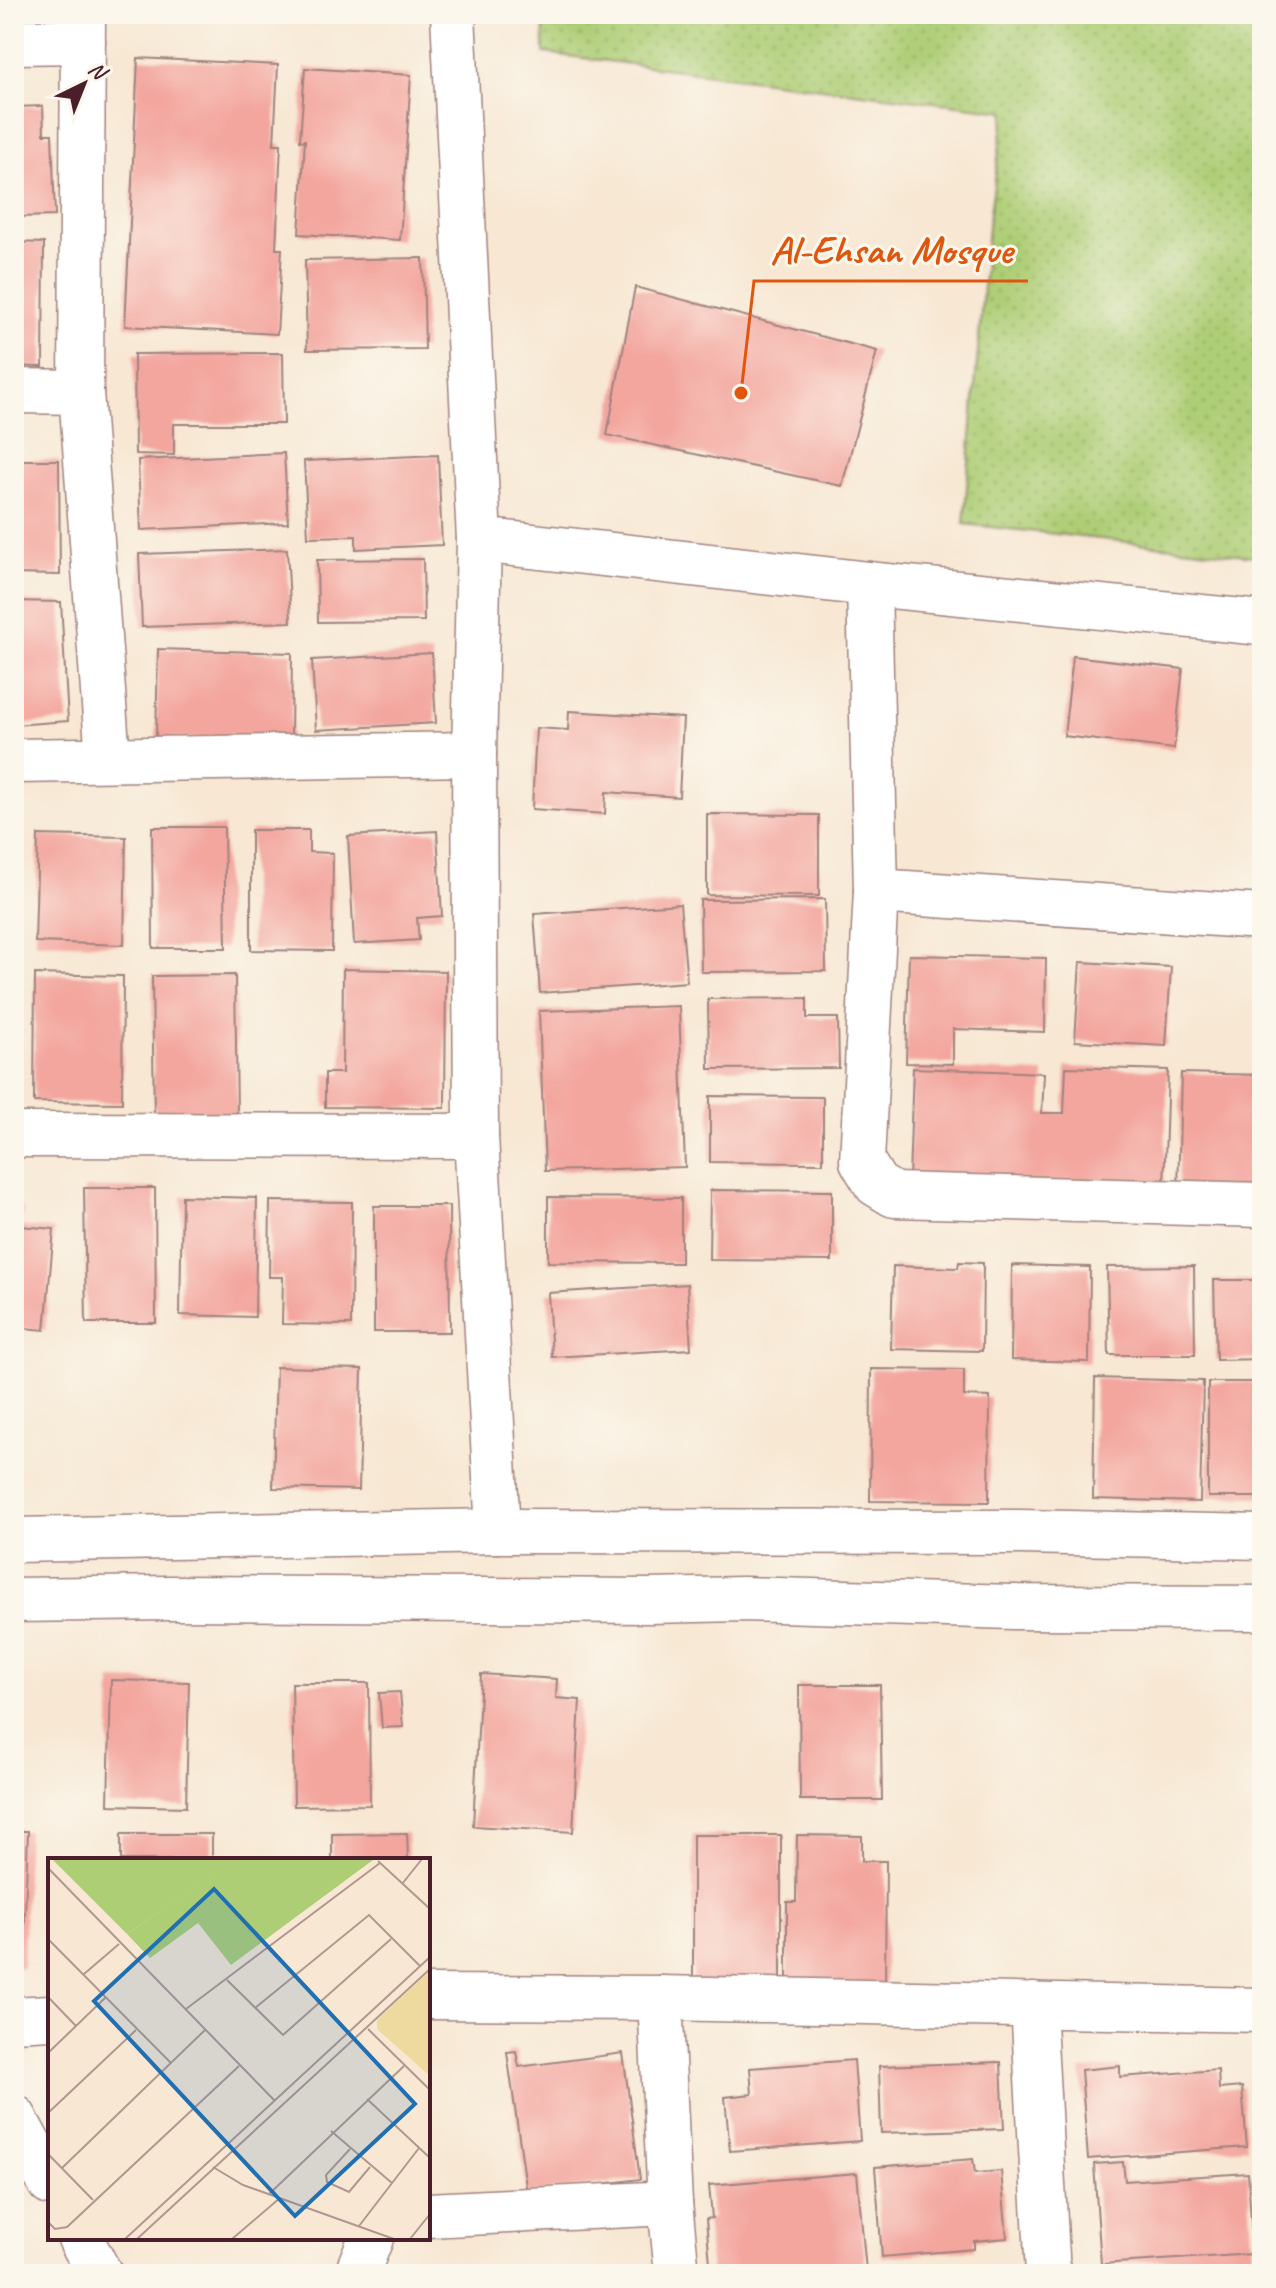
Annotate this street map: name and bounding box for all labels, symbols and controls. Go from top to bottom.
north arrow [44,44,124,124]
text: N [82,55,114,87]
callout: Al-Ehsan Mosque [754,217,1028,281]
text: Al-Ehsan Mosque [770,225,1015,275]
inset map [48,1858,430,2240]

